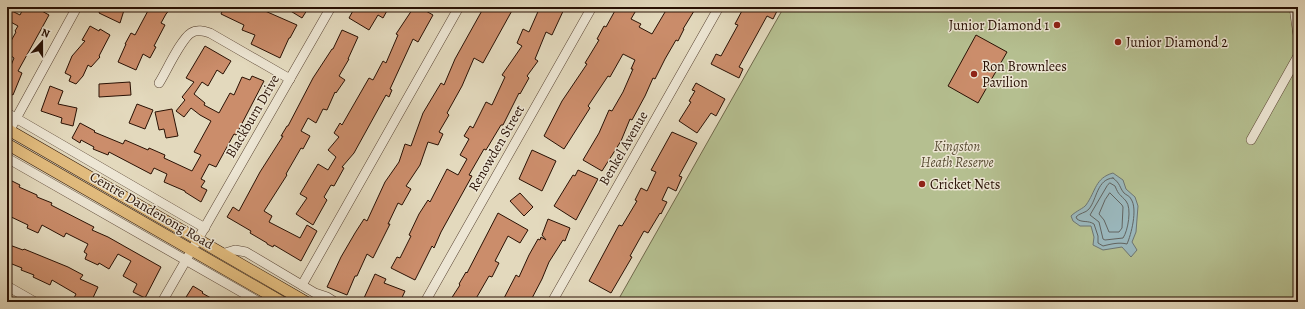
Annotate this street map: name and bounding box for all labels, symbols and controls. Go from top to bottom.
place label: Junior Diamond 1 [949,16,1049,35]
marker: Junior Diamond 1 [1052,20,1062,30]
north arrow [22,22,62,62]
text: N [39,25,52,42]
place label: Junior Diamond 2 [1126,33,1228,52]
marker: Junior Diamond 2 [1113,37,1123,47]
place label: Ron Brownlees Pavilion [982,57,1067,92]
marker: Ron Brownlees Pavilion [969,69,979,79]
street label: Blackburn Drive [221,71,284,161]
street label: Renowden Street [464,101,529,195]
street label: Benkel Avenue [594,108,652,189]
park label: Kingston Heath Reserve [921,137,993,172]
street label: Centre Dandenong Road [86,167,218,254]
place label: Cricket Nets [930,175,1000,194]
marker: Cricket Nets [917,179,927,189]

